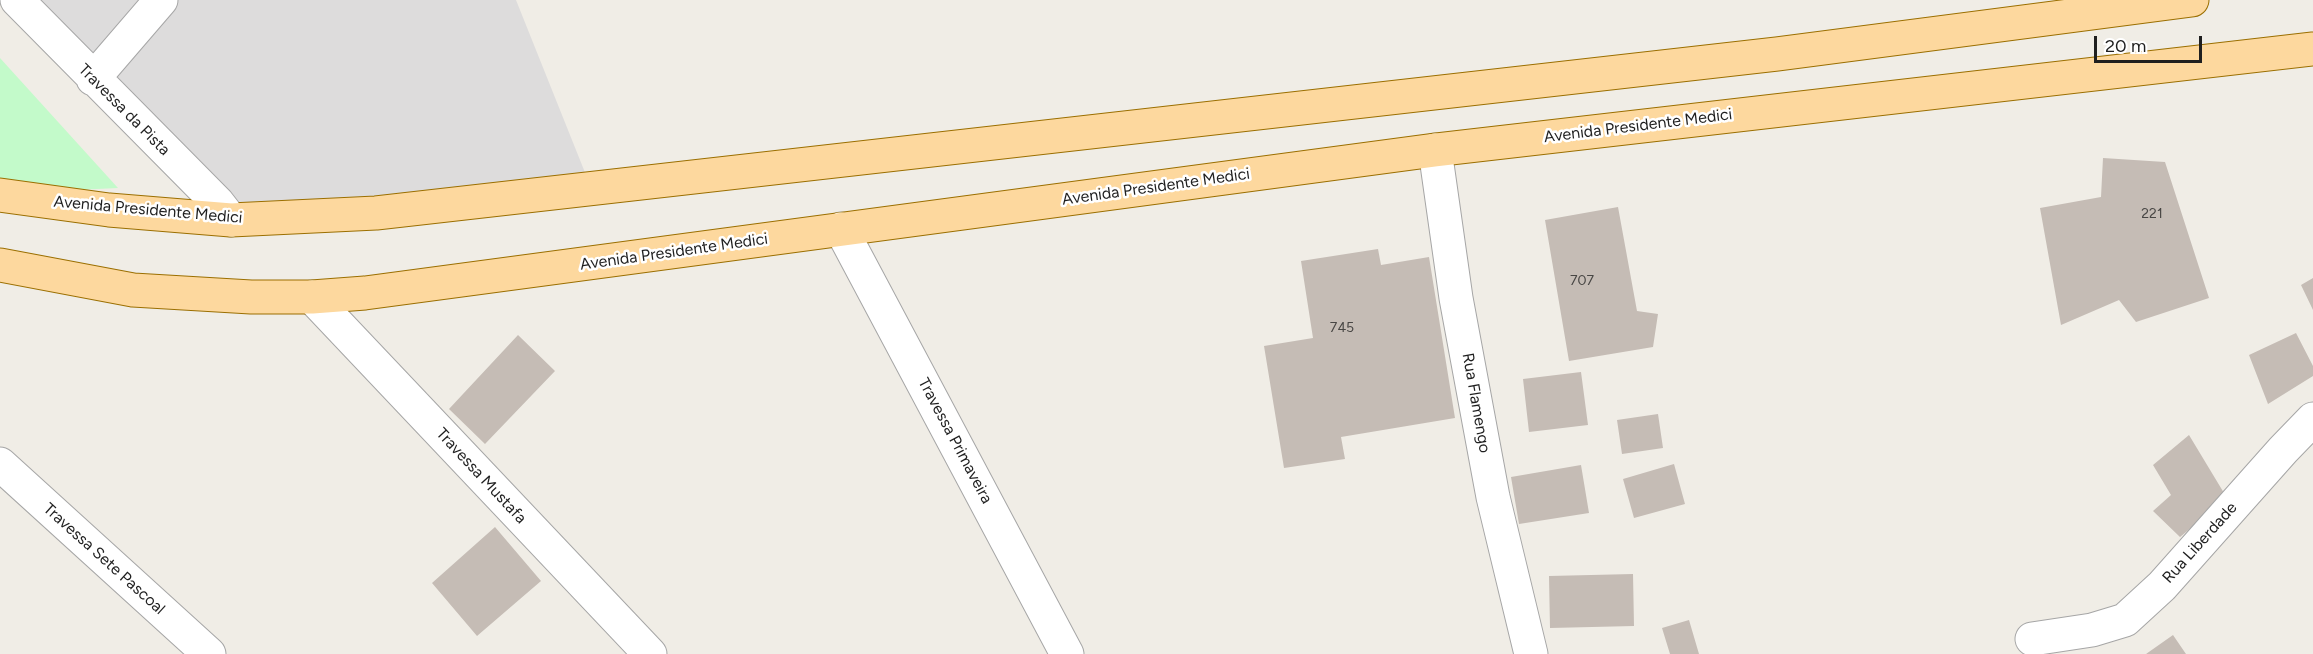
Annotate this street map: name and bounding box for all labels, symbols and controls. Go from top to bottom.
scale bar [2097,24,2205,62]
text: 20 m [2105,35,2146,57]
street label: Travessa da Pista [74,60,174,160]
street label: Avenida Presidente Medici [1543,105,1733,147]
street label: Avenida Presidente Medici [1061,164,1251,210]
street label: Avenida Presidente Medici [53,192,243,228]
house number: 221 [2141,206,2163,222]
street label: Avenida Presidente Medici [579,229,769,275]
house number: 707 [1570,273,1594,289]
house number: 745 [1330,320,1354,336]
street label: Rua Flamengo [1458,351,1494,455]
street label: Travessa Primaveira [914,375,996,507]
street label: Travessa Mustafa [432,424,530,528]
street label: Travessa Sete Pascoal [39,499,169,619]
street label: Rua Liberdade [2159,499,2241,587]

